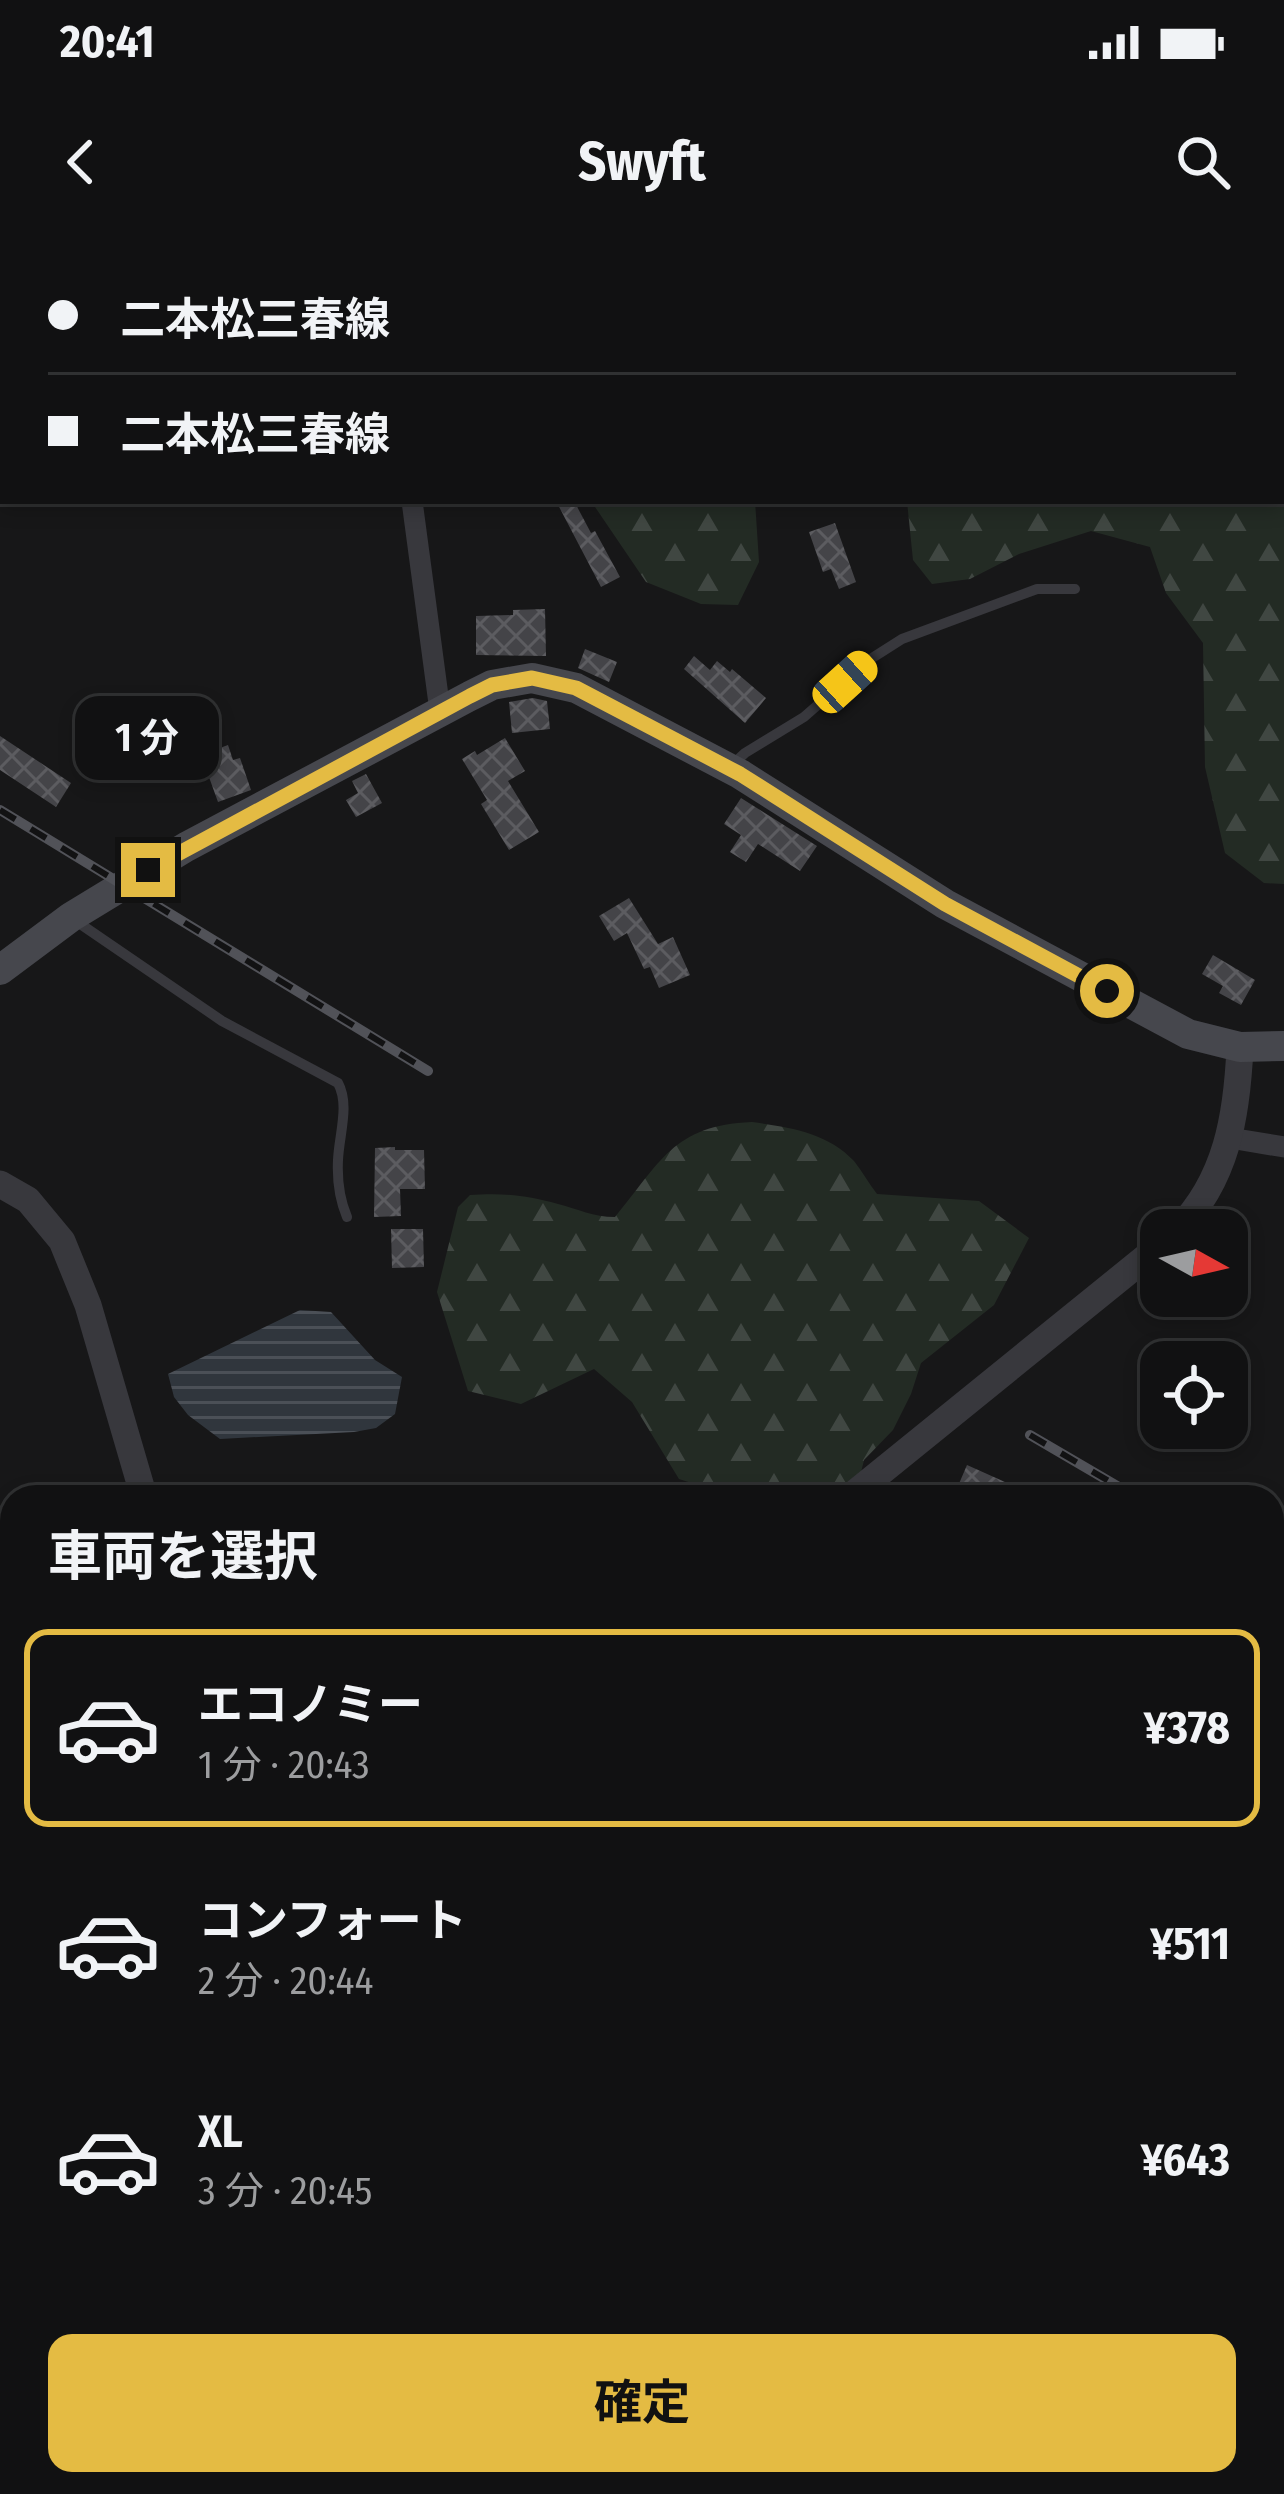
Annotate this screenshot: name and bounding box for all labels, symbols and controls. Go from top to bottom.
text: 20:41 [60,15,155,69]
icon: back [48,129,114,195]
icon: search [1170,129,1236,195]
text: Swyft [578,130,706,194]
text: 二本松三春線 [120,293,390,347]
text: 二本松三春線 [120,408,390,462]
car [806,645,884,719]
callout: 1 分 [76,696,220,780]
text: 1 分 [115,715,179,761]
route end [121,843,175,897]
route start [1080,964,1134,1018]
north arrow [1140,1209,1248,1317]
map controls [1140,1209,1248,1449]
button: locate [1140,1341,1248,1449]
text: 車両を選択 [48,1525,318,1589]
icon: car [54,1674,162,1782]
text: エコノミー [198,1678,423,1732]
text: ¥378 [1144,1701,1230,1755]
text: 1 分 · 20:43 [198,1742,369,1788]
icon: car [54,1890,162,1998]
text: コンフォート [198,1894,467,1948]
text: ¥511 [1150,1917,1230,1971]
text: 2 分 · 20:44 [198,1958,373,2004]
text: XL [198,2105,243,2159]
icon: car [54,2106,162,2214]
text: ¥643 [1141,2133,1230,2187]
text: 3 分 · 20:45 [198,2168,372,2214]
button: 確定 [48,2334,1236,2472]

